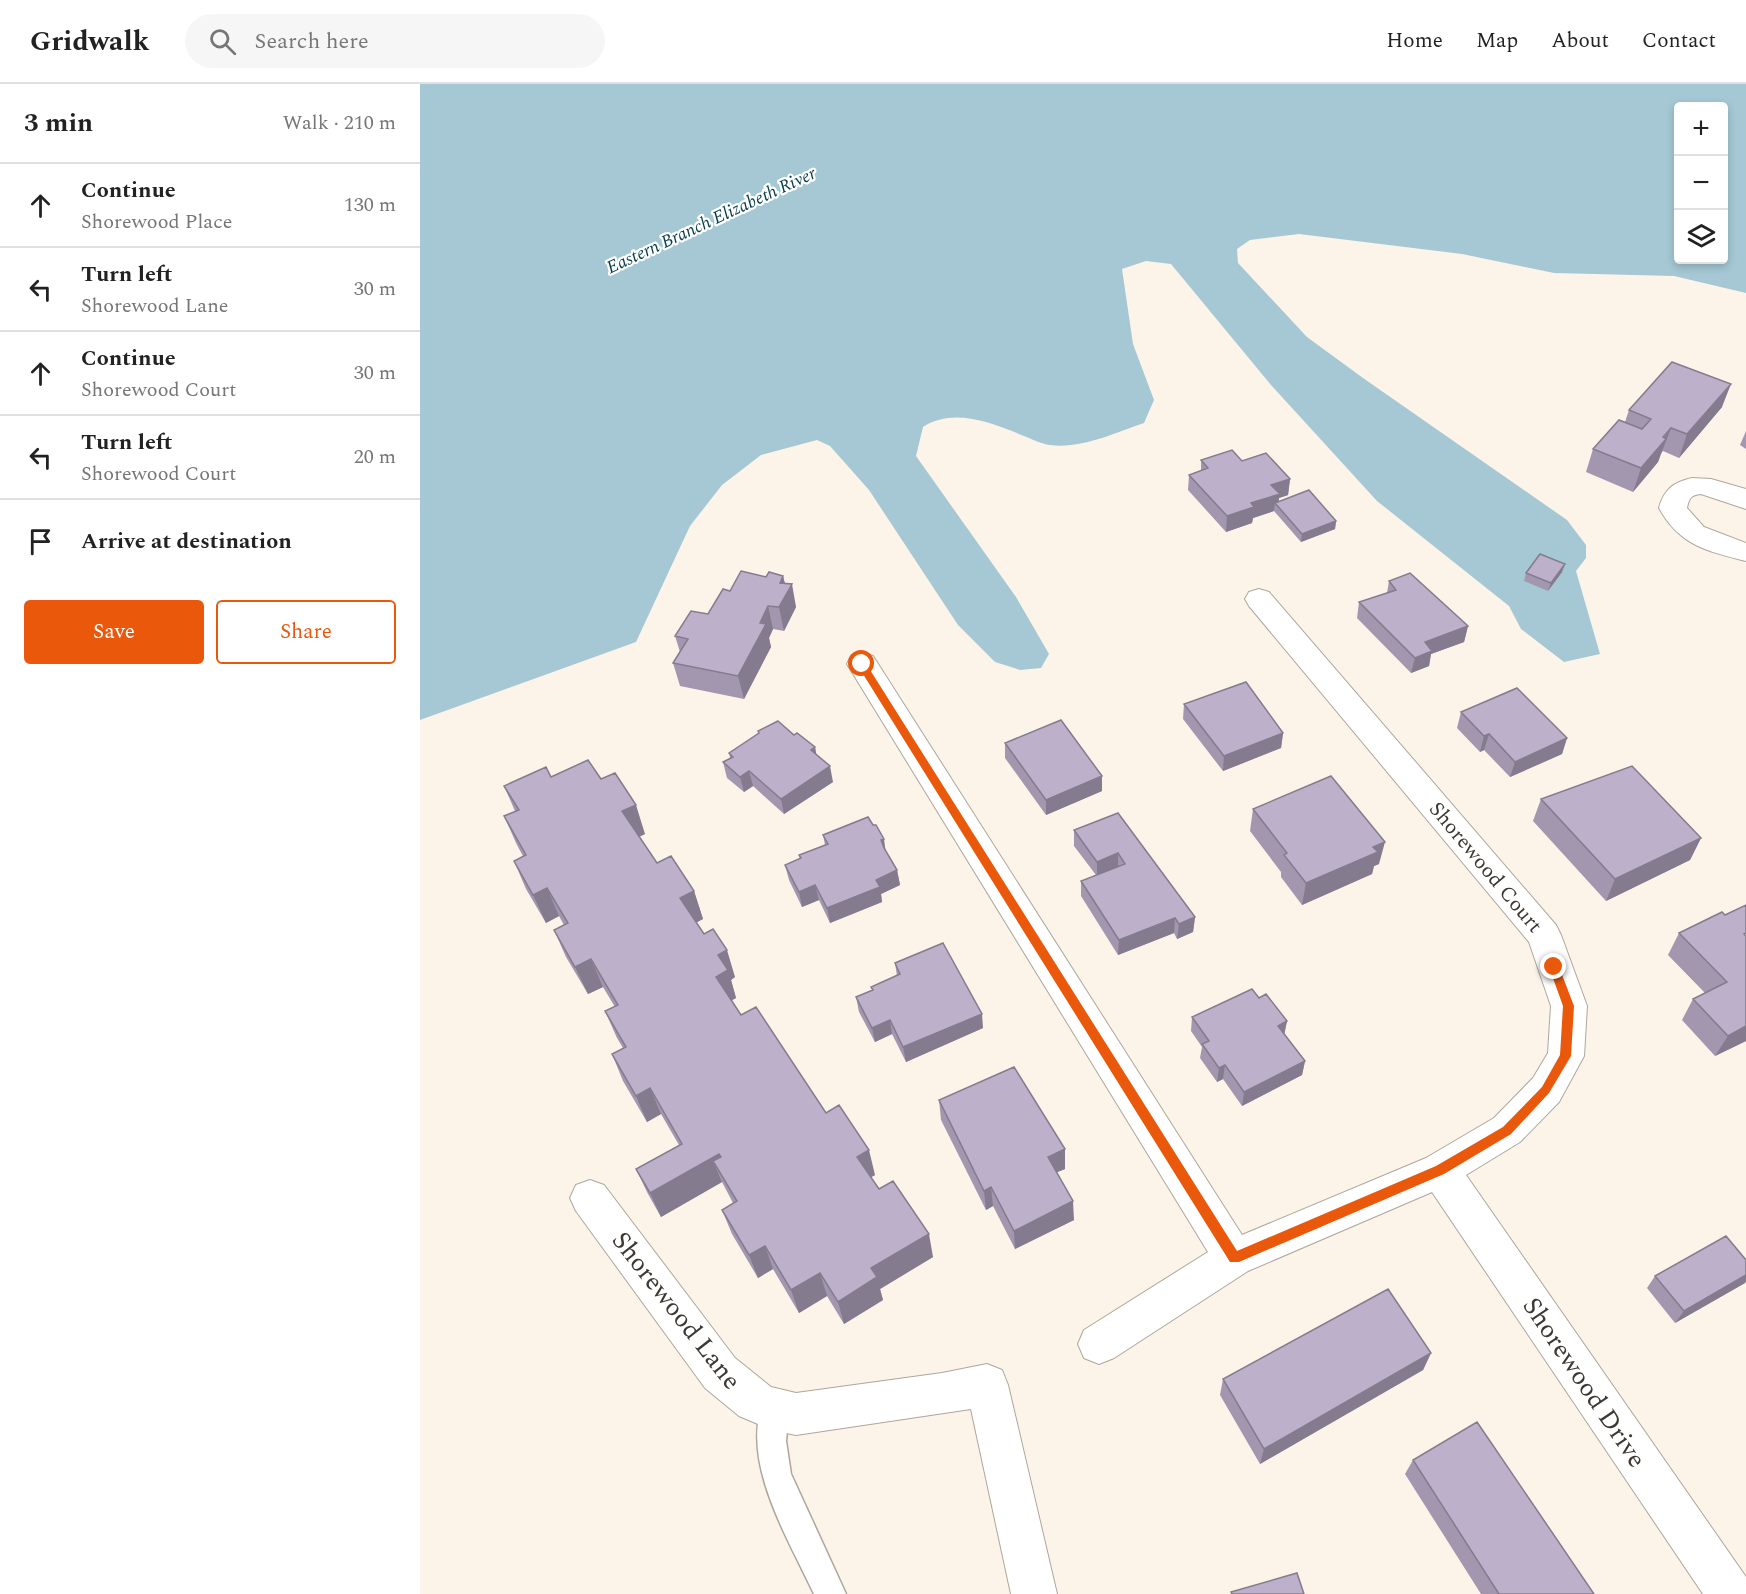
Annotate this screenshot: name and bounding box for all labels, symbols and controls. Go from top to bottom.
search box [185,14,605,68]
text: Gridwalk [30,20,149,63]
icon: search [206,25,239,58]
text: Search here [254,25,369,58]
text: Home [1386,25,1443,57]
text: Map [1476,25,1518,57]
text: About [1551,25,1609,57]
text: Contact [1642,25,1716,57]
map controls [1674,102,1728,264]
button: + [1674,102,1728,156]
text: 3 min [24,103,93,143]
text: Walk · 210 m [283,108,396,138]
button: − [1674,156,1728,210]
water label: Eastern Branch Elizabeth River [602,160,821,281]
text: Continue [81,174,176,207]
icon: ahead [24,189,57,222]
text: 130 m [344,190,396,220]
text: Shorewood Place [81,207,232,237]
button: layers [1674,210,1728,264]
text: Turn left [81,258,173,291]
icon: left [24,273,57,306]
text: 30 m [354,274,396,304]
text: Shorewood Lane [81,291,228,321]
text: Continue [81,342,176,375]
icon: ahead [24,357,57,390]
text: 30 m [354,358,396,388]
text: Shorewood Court [81,375,236,405]
text: Turn left [81,426,173,459]
icon: left [24,441,57,474]
text: 20 m [354,442,396,472]
text: Shorewood Court [81,459,236,489]
icon: arrive [24,525,57,558]
text: Arrive at destination [81,525,292,558]
button: Save [24,600,204,664]
button: Share [216,600,396,664]
route start [848,650,874,676]
street label: Shorewood Court [1421,795,1550,940]
route end [1540,953,1566,979]
street label: Shorewood Lane [601,1223,751,1398]
street label: Shorewood Drive [1512,1289,1656,1476]

